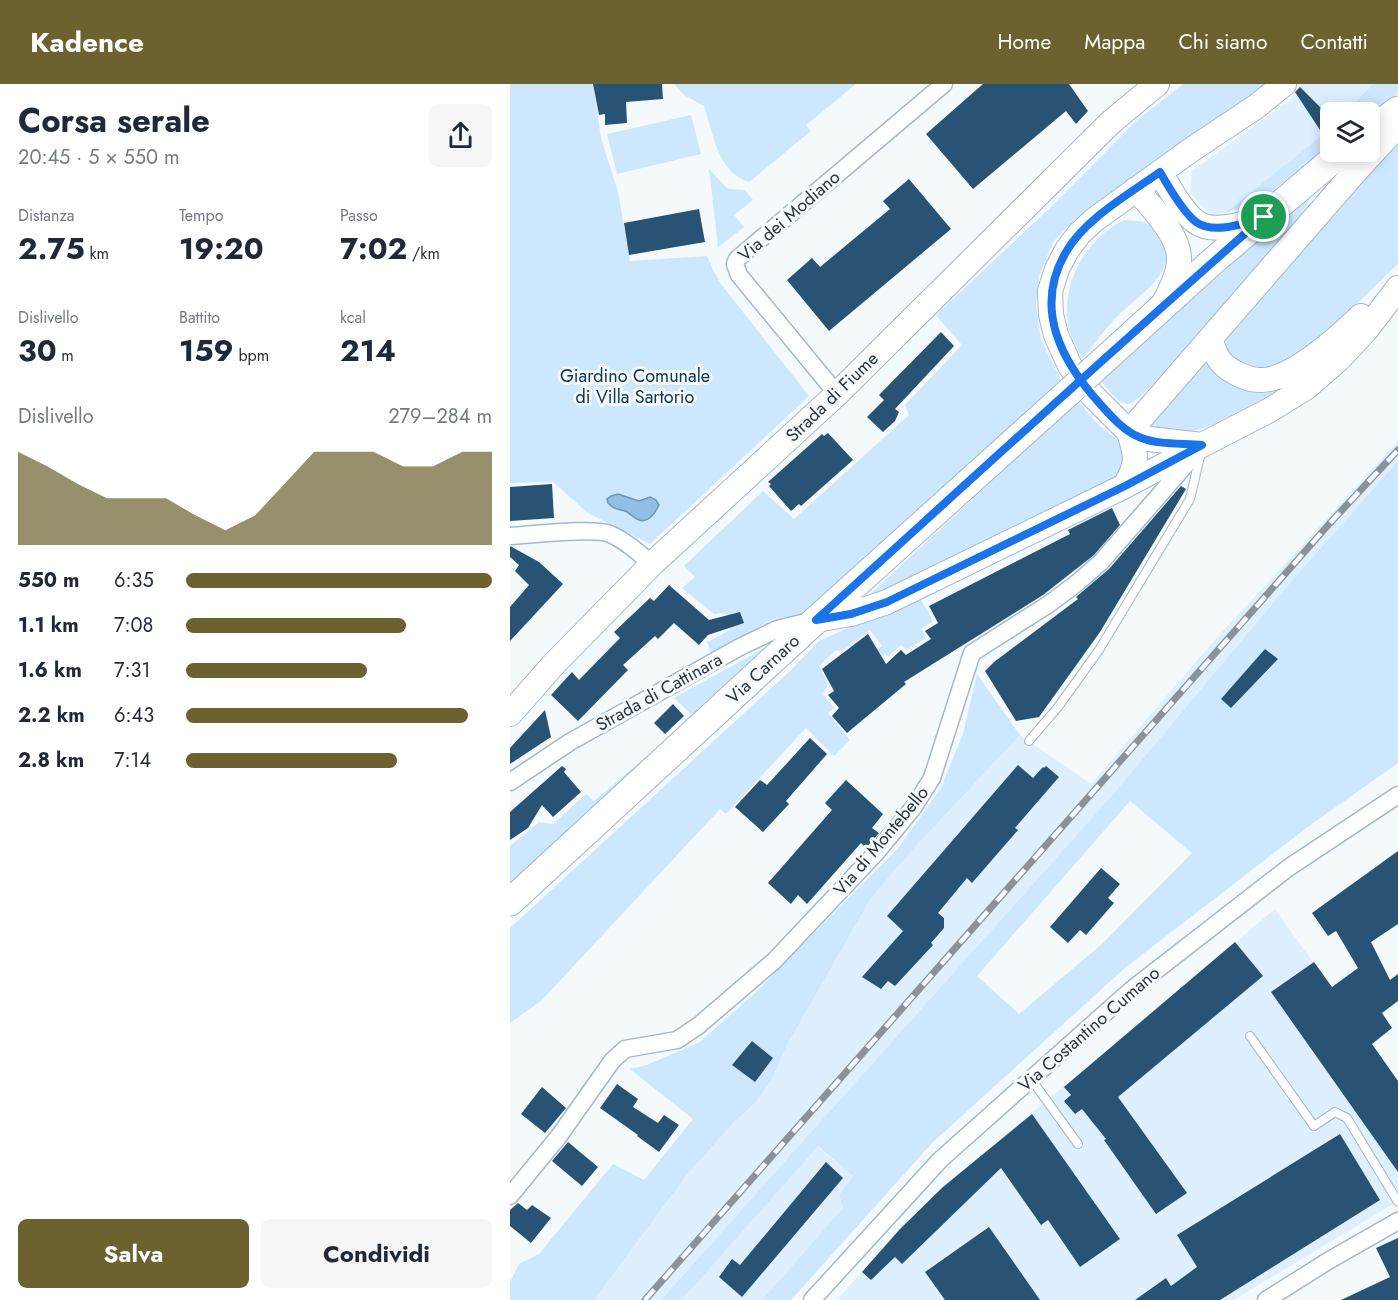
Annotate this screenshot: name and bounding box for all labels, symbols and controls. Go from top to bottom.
text: Kadence [30,22,144,63]
text: Home [998,27,1051,57]
text: Mappa [1084,27,1145,57]
text: Chi siamo [1178,27,1267,57]
text: Contatti [1300,27,1368,57]
text: Corsa serale [18,97,210,144]
map controls [1320,102,1380,162]
button: layers [1320,102,1380,162]
button: share [429,104,492,167]
text: 20:45 · 5 × 550 m [18,143,180,172]
street label: Via dei Modiano [732,164,846,268]
pin [1238,191,1289,242]
icon: arrive [1247,200,1280,233]
text: Distanza [18,204,74,227]
text: Tempo [179,204,223,227]
text: Passo [340,204,378,227]
text: 2.75 [18,227,85,270]
text: 19:20 [179,227,264,270]
text: 7:02 [340,227,407,270]
text: km [85,242,109,265]
text: /km [407,242,440,265]
text: Dislivello [18,306,78,329]
text: Battito [179,306,220,329]
text: kcal [340,306,366,329]
text: 30 [18,329,57,372]
text: 159 [179,329,234,372]
text: 214 [340,329,396,372]
text: m [57,344,74,367]
text: bpm [234,344,269,367]
street label: Strada di Fiume [780,346,884,448]
park label: Giardino Comunale di Villa Sartorio [560,363,710,410]
text: Dislivello [18,402,94,431]
text: 279–284 m [388,402,492,431]
text: 550 m [18,566,79,595]
text: 6:35 [114,566,154,595]
text: 1.1 km [18,611,79,640]
text: 7:08 [114,611,153,640]
street label: Via Carnaro [721,628,805,710]
street label: Strada di Cattinara [591,646,727,738]
text: 1.6 km [18,656,82,685]
text: 7:31 [114,656,150,685]
text: 2.2 km [18,701,85,730]
text: 6:43 [114,701,154,730]
text: 2.8 km [18,746,84,775]
text: 7:14 [114,746,151,775]
street label: Via di Montebello [827,780,935,901]
street label: Via Costantino Cumano [1013,960,1166,1098]
button: Salva [18,1219,249,1288]
button: Condividi [261,1219,492,1288]

